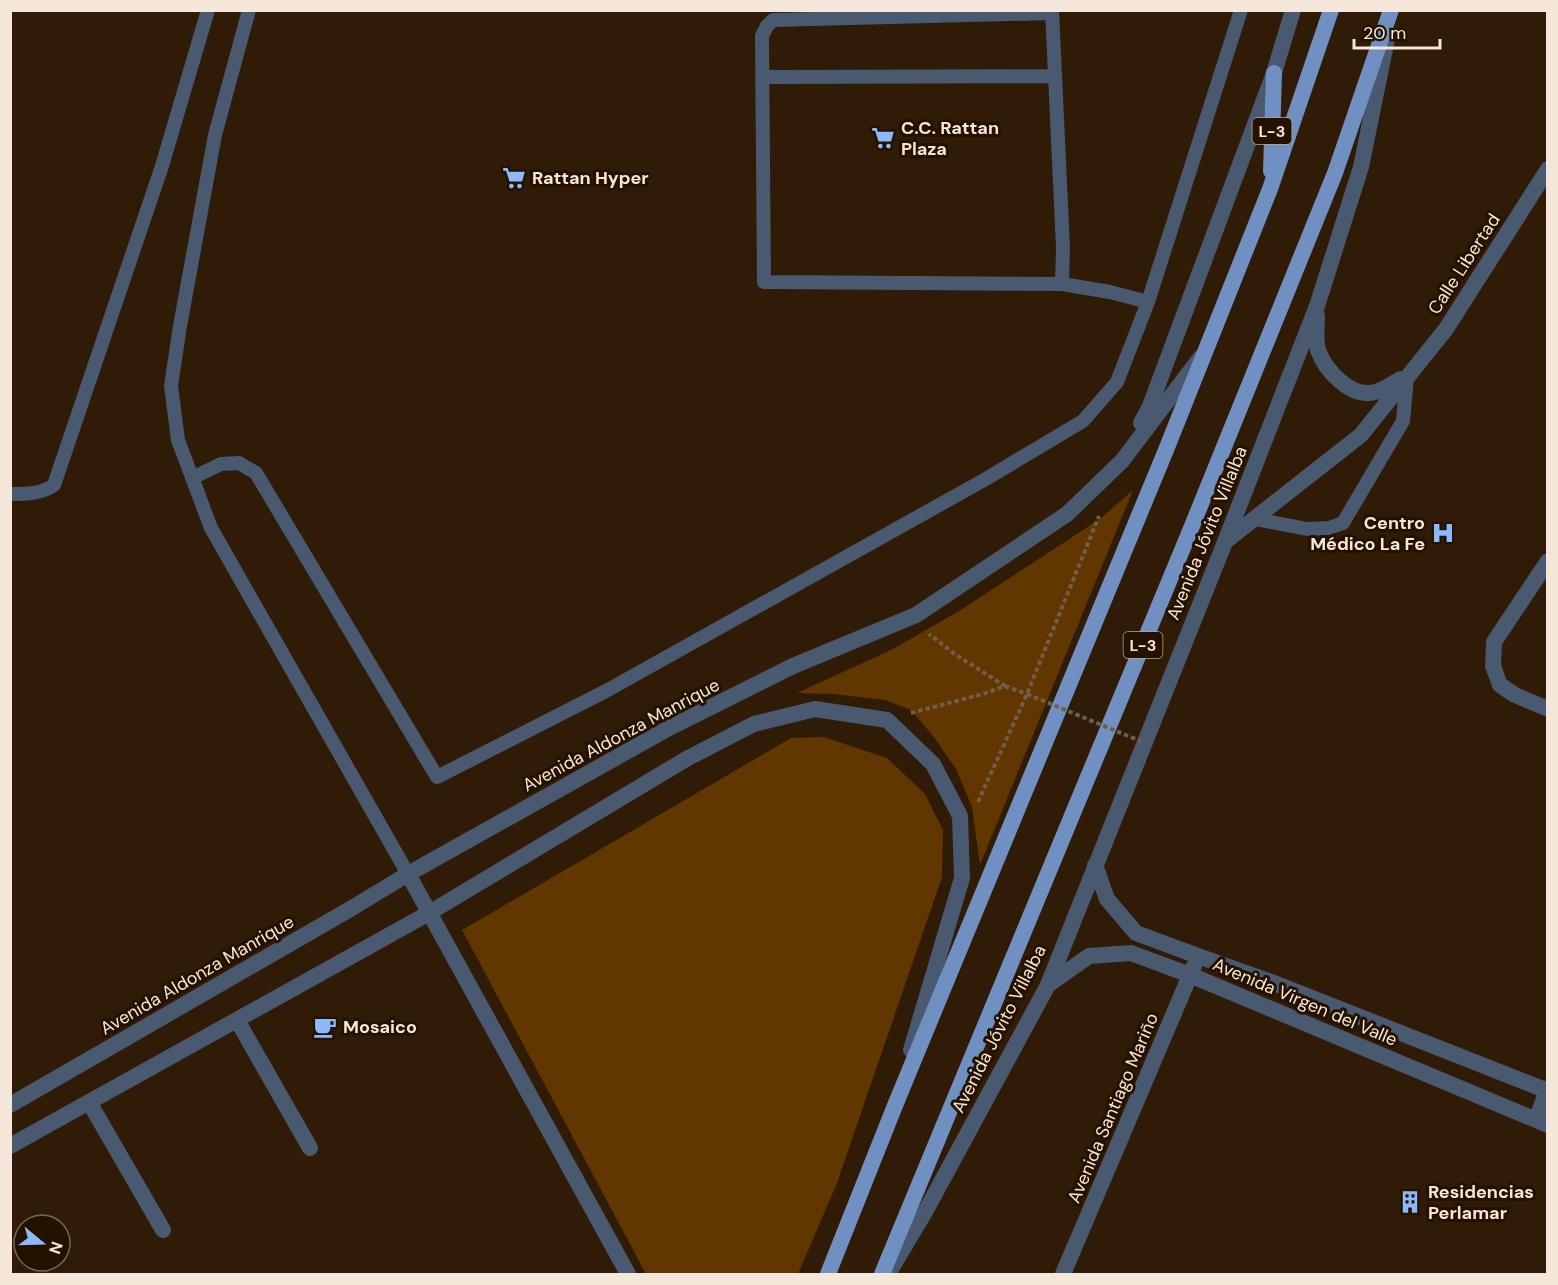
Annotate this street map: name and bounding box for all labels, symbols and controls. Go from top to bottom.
scale bar [1354,12,1440,50]
text: 20 m [1363,21,1406,45]
place label: C.C. Rattan Plaza [901,116,999,161]
road number: L-3 [1252,118,1292,144]
supermarket icon: C.C. Rattan Plaza [870,125,896,151]
supermarket icon: Rattan Hyper [501,165,527,191]
place label: Rattan Hyper [532,166,649,190]
street label: Calle Libertad [1422,209,1506,319]
street label: Avenida Jóvito Villalba [1161,443,1253,623]
place label: Centro Médico La Fe [1310,511,1425,556]
hospital icon: Centro Médico La Fe [1430,520,1456,546]
road number: L-3 [1124,632,1162,658]
street label: Avenida Aldonza Manrique [518,673,724,797]
street label: Avenida Aldonza Manrique [96,910,298,1040]
street label: Avenida Jóvito Villalba [946,941,1052,1117]
street label: Avenida Virgen del Valle [1209,952,1401,1052]
street label: Avenida Santiago Mariño [1062,1009,1164,1207]
cafe icon: Mosaico [312,1014,338,1040]
place label: Mosaico [343,1015,417,1039]
place label: Residencias Perlamar [1428,1180,1534,1225]
building icon: Residencias Perlamar [1397,1189,1423,1215]
north arrow [12,1213,72,1273]
text: N [44,1239,68,1257]

